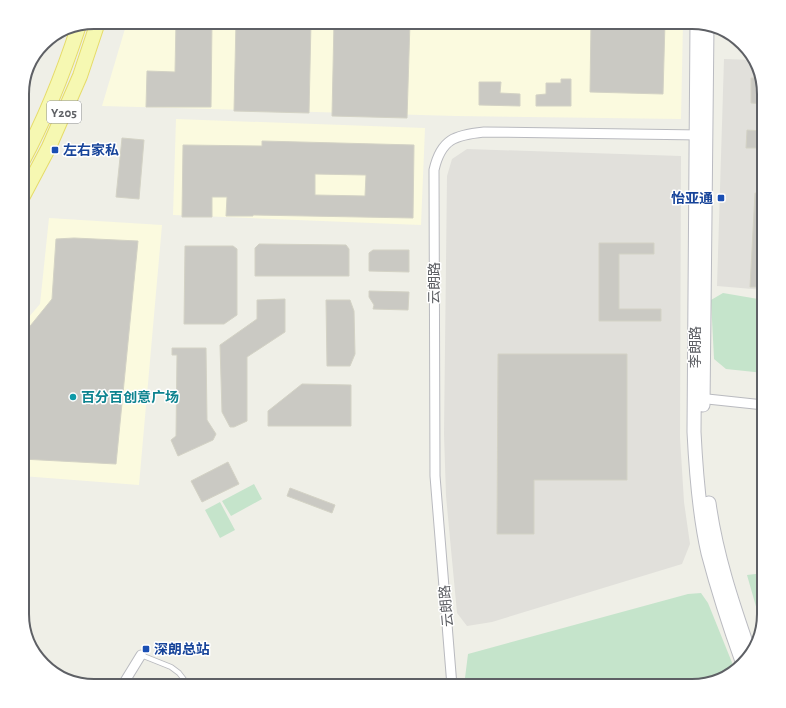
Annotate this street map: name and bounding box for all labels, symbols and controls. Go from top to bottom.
road number: Y205 [47,101,81,123]
place label: 左右家私 [63,142,119,158]
marker: 左右家私 [50,145,60,155]
place label: 怡亚通 [671,191,713,206]
marker: 怡亚通 [716,193,726,203]
street label: 云朗路 [427,262,442,304]
street label: 李朗路 [688,326,703,368]
place label: 百分百创意广场 [81,389,179,405]
marker: 百分百创意广场 [68,392,78,402]
street label: 云朗路 [437,584,456,628]
place label: 深朗总站 [154,642,210,657]
marker: 深朗总站 [141,644,151,654]

